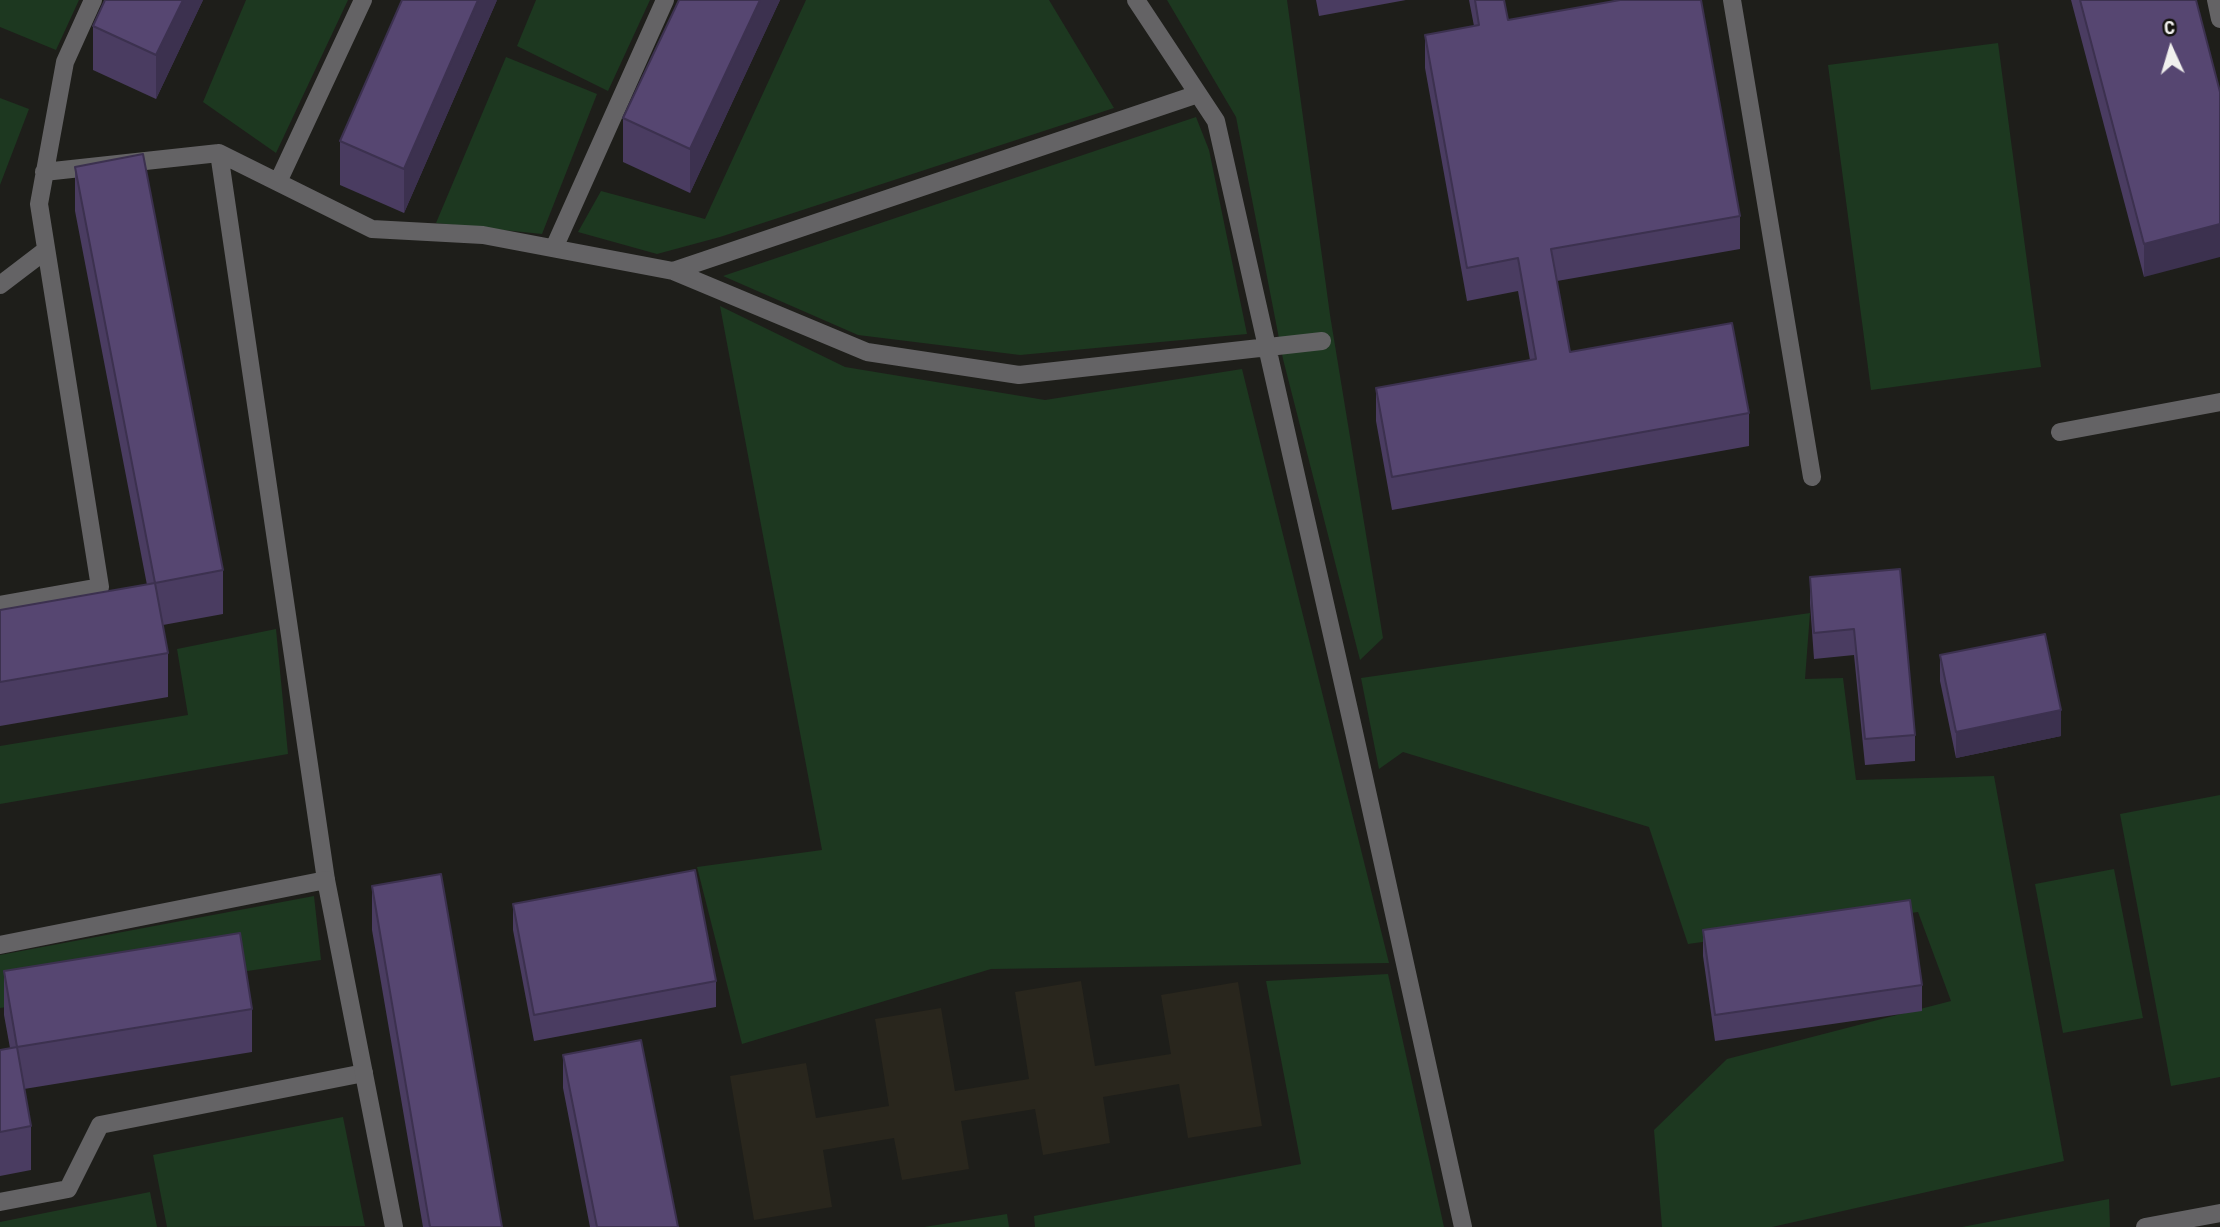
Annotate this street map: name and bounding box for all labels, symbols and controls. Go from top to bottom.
north arrow [2136,14,2206,84]
text: С [2163,16,2176,39]

